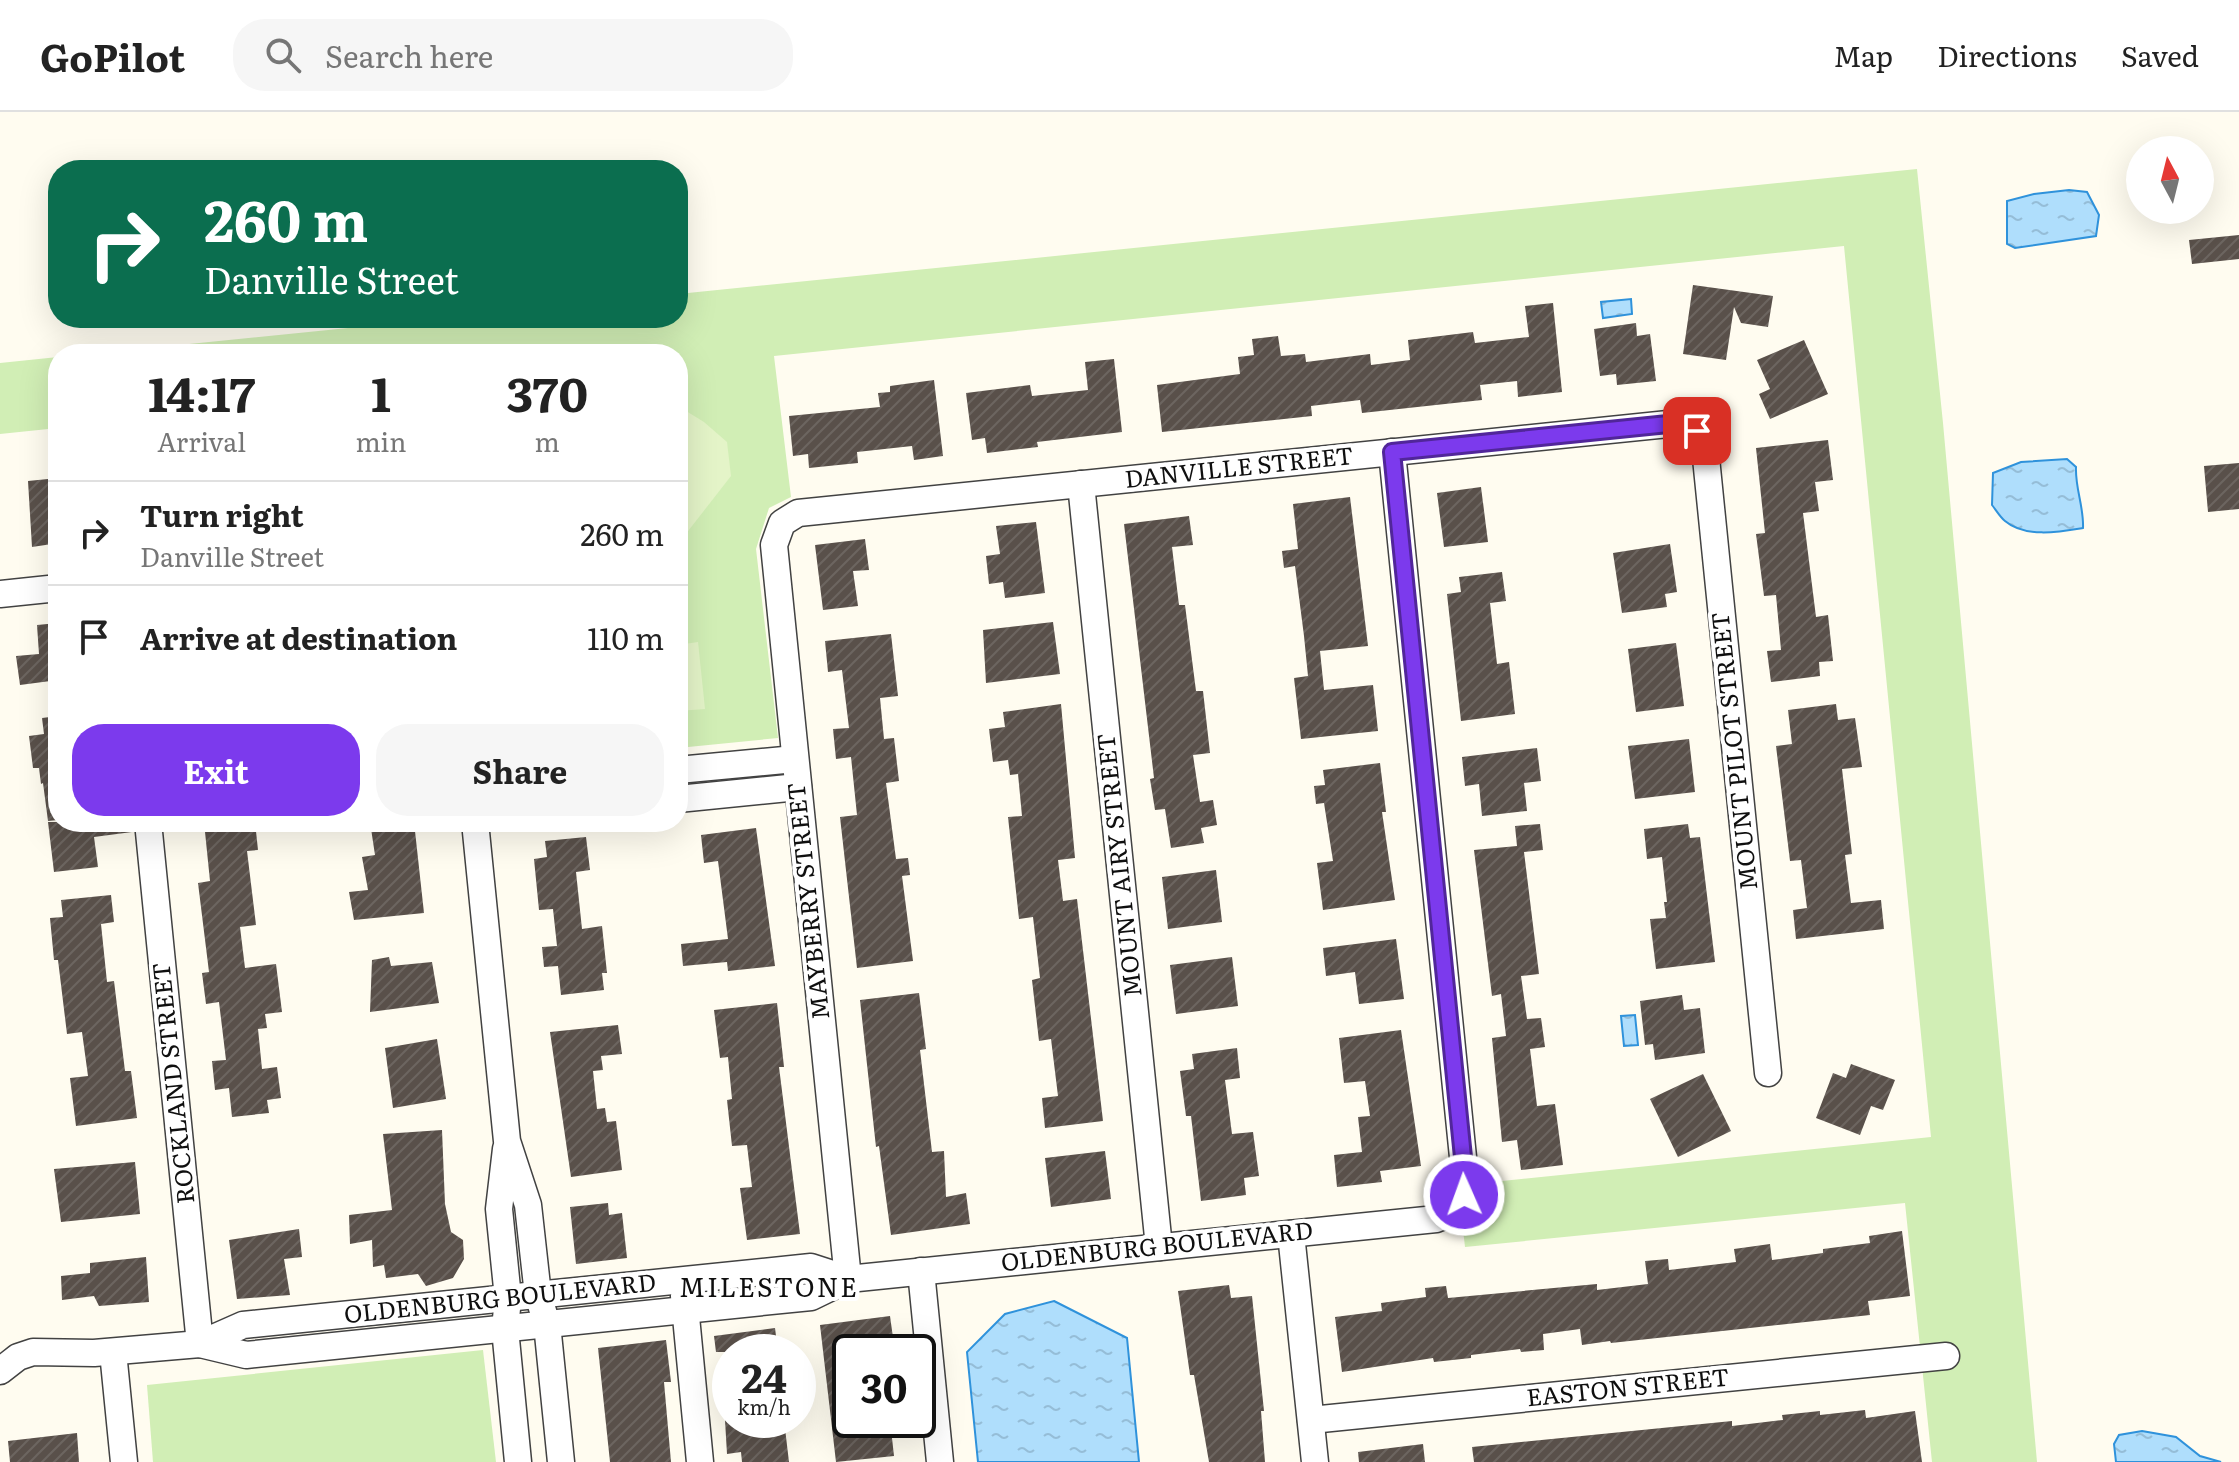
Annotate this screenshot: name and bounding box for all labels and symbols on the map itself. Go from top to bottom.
north arrow [2126,136,2214,224]
pin [1663,397,1731,465]
street label: DANVILLE STREET [1123,436,1355,495]
street label: MOUNT PILOT STREET [1700,610,1765,892]
street label: MOUNT AIRY STREET [1086,732,1149,999]
street label: MAYBERRY STREET [777,781,836,1022]
street label: ROCKLAND STREET [141,961,202,1206]
position arrow [1422,1153,1506,1237]
street label: OLDENBURG BOULEVARD [999,1211,1315,1278]
street label: OLDENBURG BOULEVARD [342,1263,658,1330]
district label: MILESTONE [679,1266,859,1305]
speed limit sign: 30 [832,1334,936,1438]
street label: EASTON STREET [1525,1357,1731,1414]

